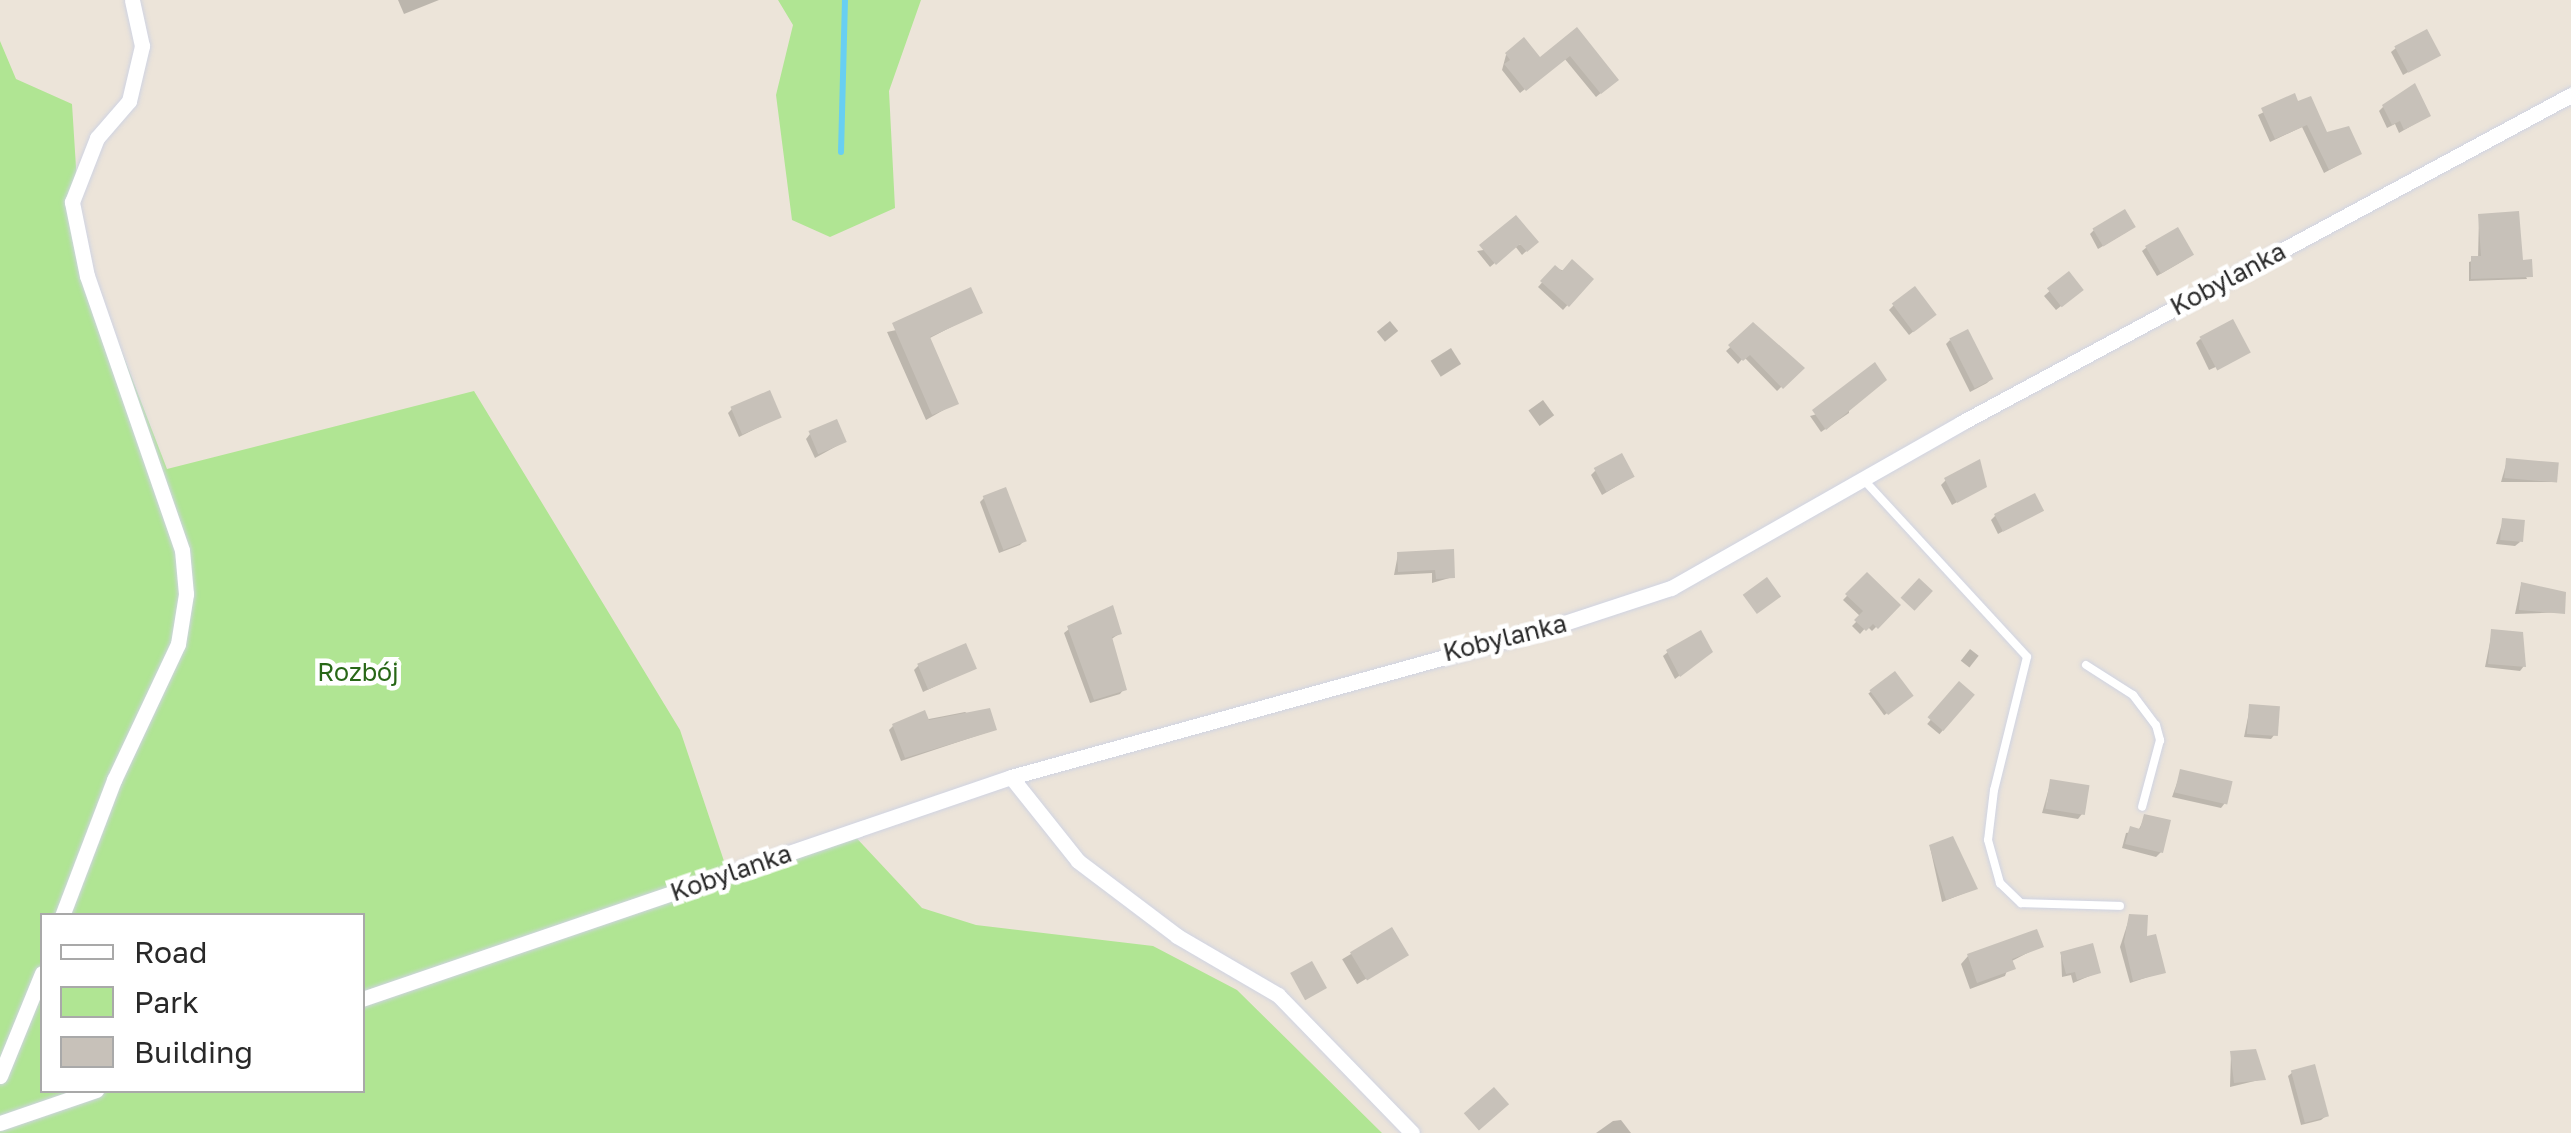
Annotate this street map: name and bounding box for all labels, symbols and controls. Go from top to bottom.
street label: Kobylanka [2165,236,2291,322]
street label: Kobylanka [1440,608,1570,668]
park label: Rozbój [317,657,399,687]
street label: Kobylanka [666,838,796,908]
legend [40,913,365,1093]
text: Road [134,934,208,970]
text: Park [134,984,199,1020]
text: Building [134,1034,253,1070]

